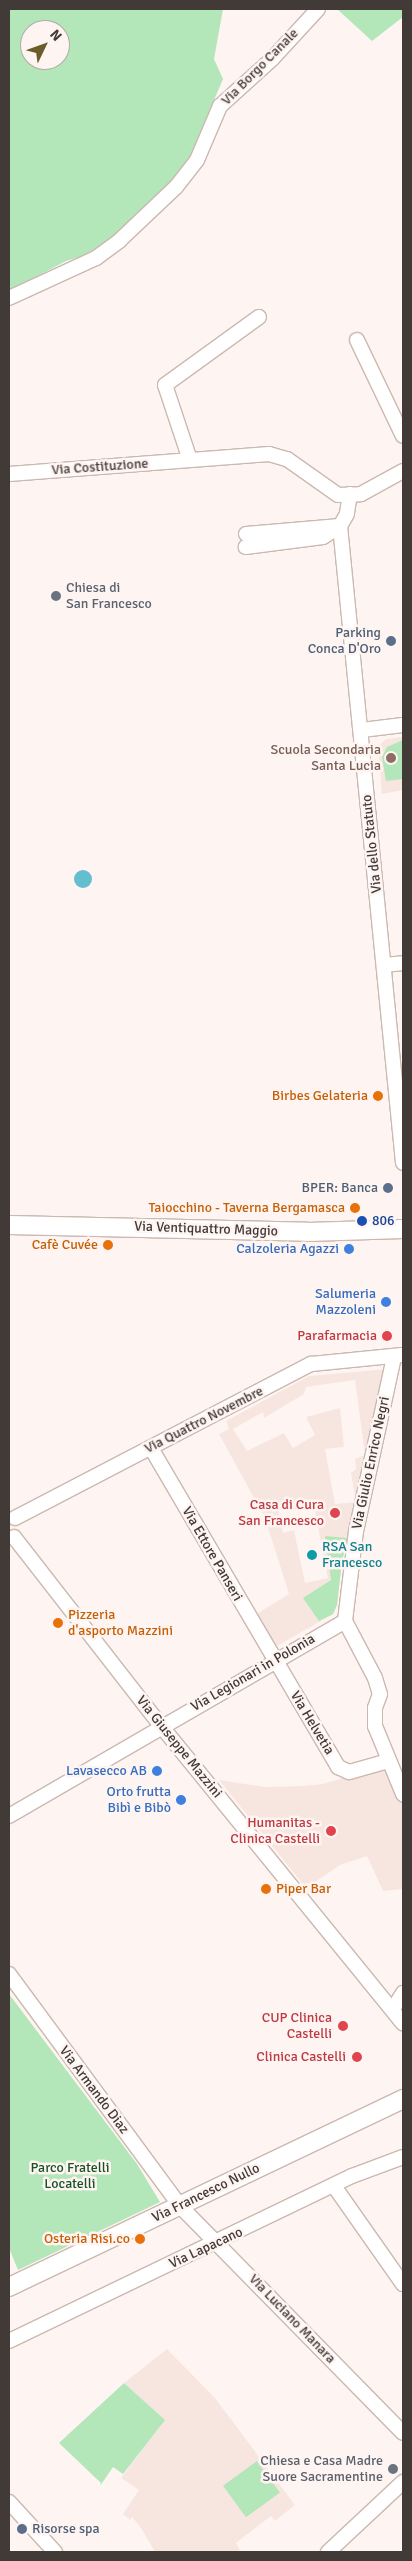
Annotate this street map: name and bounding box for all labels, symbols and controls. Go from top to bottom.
north arrow [20,20,70,70]
street label: Via Borgo Canale [218,25,302,109]
text: N [46,26,65,45]
street label: Via Costituzione [51,455,149,479]
place label: Chiesa di San Francesco [66,580,152,612]
marker: Chiesa di San Francesco [50,590,62,602]
place label: Parking Conca D'Oro [308,625,381,658]
marker: Parking Conca D'Oro [385,635,397,647]
place label: Scuola Secondaria Santa Lucia [270,742,381,774]
marker: Scuola Secondaria Santa Lucia [385,752,397,764]
street label: Via dello Statuto [358,794,386,894]
place label: Birbes Gelateria [272,1088,368,1104]
marker: Birbes Gelateria [372,1090,384,1102]
place label: BPER: Banca [302,1180,378,1196]
marker: BPER: Banca [382,1182,394,1194]
place label: Taiocchino - Taverna Bergamasca [148,1200,345,1216]
marker: Taiocchino - Taverna Bergamasca [349,1202,361,1214]
place label: 806 [372,1213,395,1229]
marker: 806 [356,1215,368,1227]
street label: Via Ventiquattro Maggio [134,1218,278,1240]
place label: Cafè Cuvée [32,1237,98,1253]
marker: Cafè Cuvée [102,1239,114,1251]
place label: Calzoleria Agazzi [236,1241,339,1257]
marker: Calzoleria Agazzi [343,1243,355,1255]
place label: Salumeria Mazzoleni [315,1286,376,1318]
marker: Salumeria Mazzoleni [380,1296,392,1308]
place label: Parafarmacia [297,1328,377,1344]
marker: Parafarmacia [381,1330,393,1342]
street label: Via Quattro Novembre [142,1383,266,1457]
street label: Via Giulio Enrico Negri [349,1395,393,1531]
place label: Casa di Cura San Francesco [238,1497,324,1530]
street label: Via Ettore Panseri [178,1504,246,1604]
marker: Casa di Cura San Francesco [328,1506,342,1520]
place label: RSA San Francesco [322,1539,382,1571]
marker: RSA San Francesco [306,1549,318,1561]
place label: Pizzeria d'asporto Mazzini [68,1607,173,1640]
marker: Pizzeria d'asporto Mazzini [52,1617,64,1629]
street label: Via Legionari in Polonia [188,1631,318,1715]
street label: Via Helvetia [286,1688,338,1758]
street label: Via Giuseppe Mazzini [133,1692,225,1802]
place label: Lavasecco AB [66,1763,147,1779]
marker: Lavasecco AB [151,1765,163,1777]
place label: Orto frutta Bibì e Bibò [107,1784,171,1816]
marker: Orto frutta Bibì e Bibò [175,1794,187,1806]
place label: Humanitas - Clinica Castelli [230,1815,320,1848]
marker: Humanitas - Clinica Castelli [324,1824,338,1838]
place label: Piper Bar [276,1881,331,1897]
marker: Piper Bar [260,1883,272,1895]
place label: CUP Clinica Castelli [262,2010,332,2042]
marker: CUP Clinica Castelli [336,2019,350,2033]
street label: Via Armando Diaz [56,2043,132,2137]
place label: Clinica Castelli [256,2049,346,2065]
marker: Clinica Castelli [350,2050,364,2064]
park label: Parco Fratelli Locatelli [30,2160,110,2192]
street label: Via Francesco Nullo [149,2160,263,2226]
street label: Via Lapacano [166,2224,246,2272]
place label: Osteria Risi.co [44,2231,130,2247]
marker: Osteria Risi.co [134,2233,146,2245]
street label: Via Luciano Manara [245,2271,339,2367]
place label: Chiesa e Casa Madre Suore Sacramentine [260,2453,383,2486]
marker: Chiesa e Casa Madre Suore Sacramentine [387,2463,399,2475]
place label: Risorse spa [32,2521,100,2537]
marker: Risorse spa [16,2523,28,2535]

